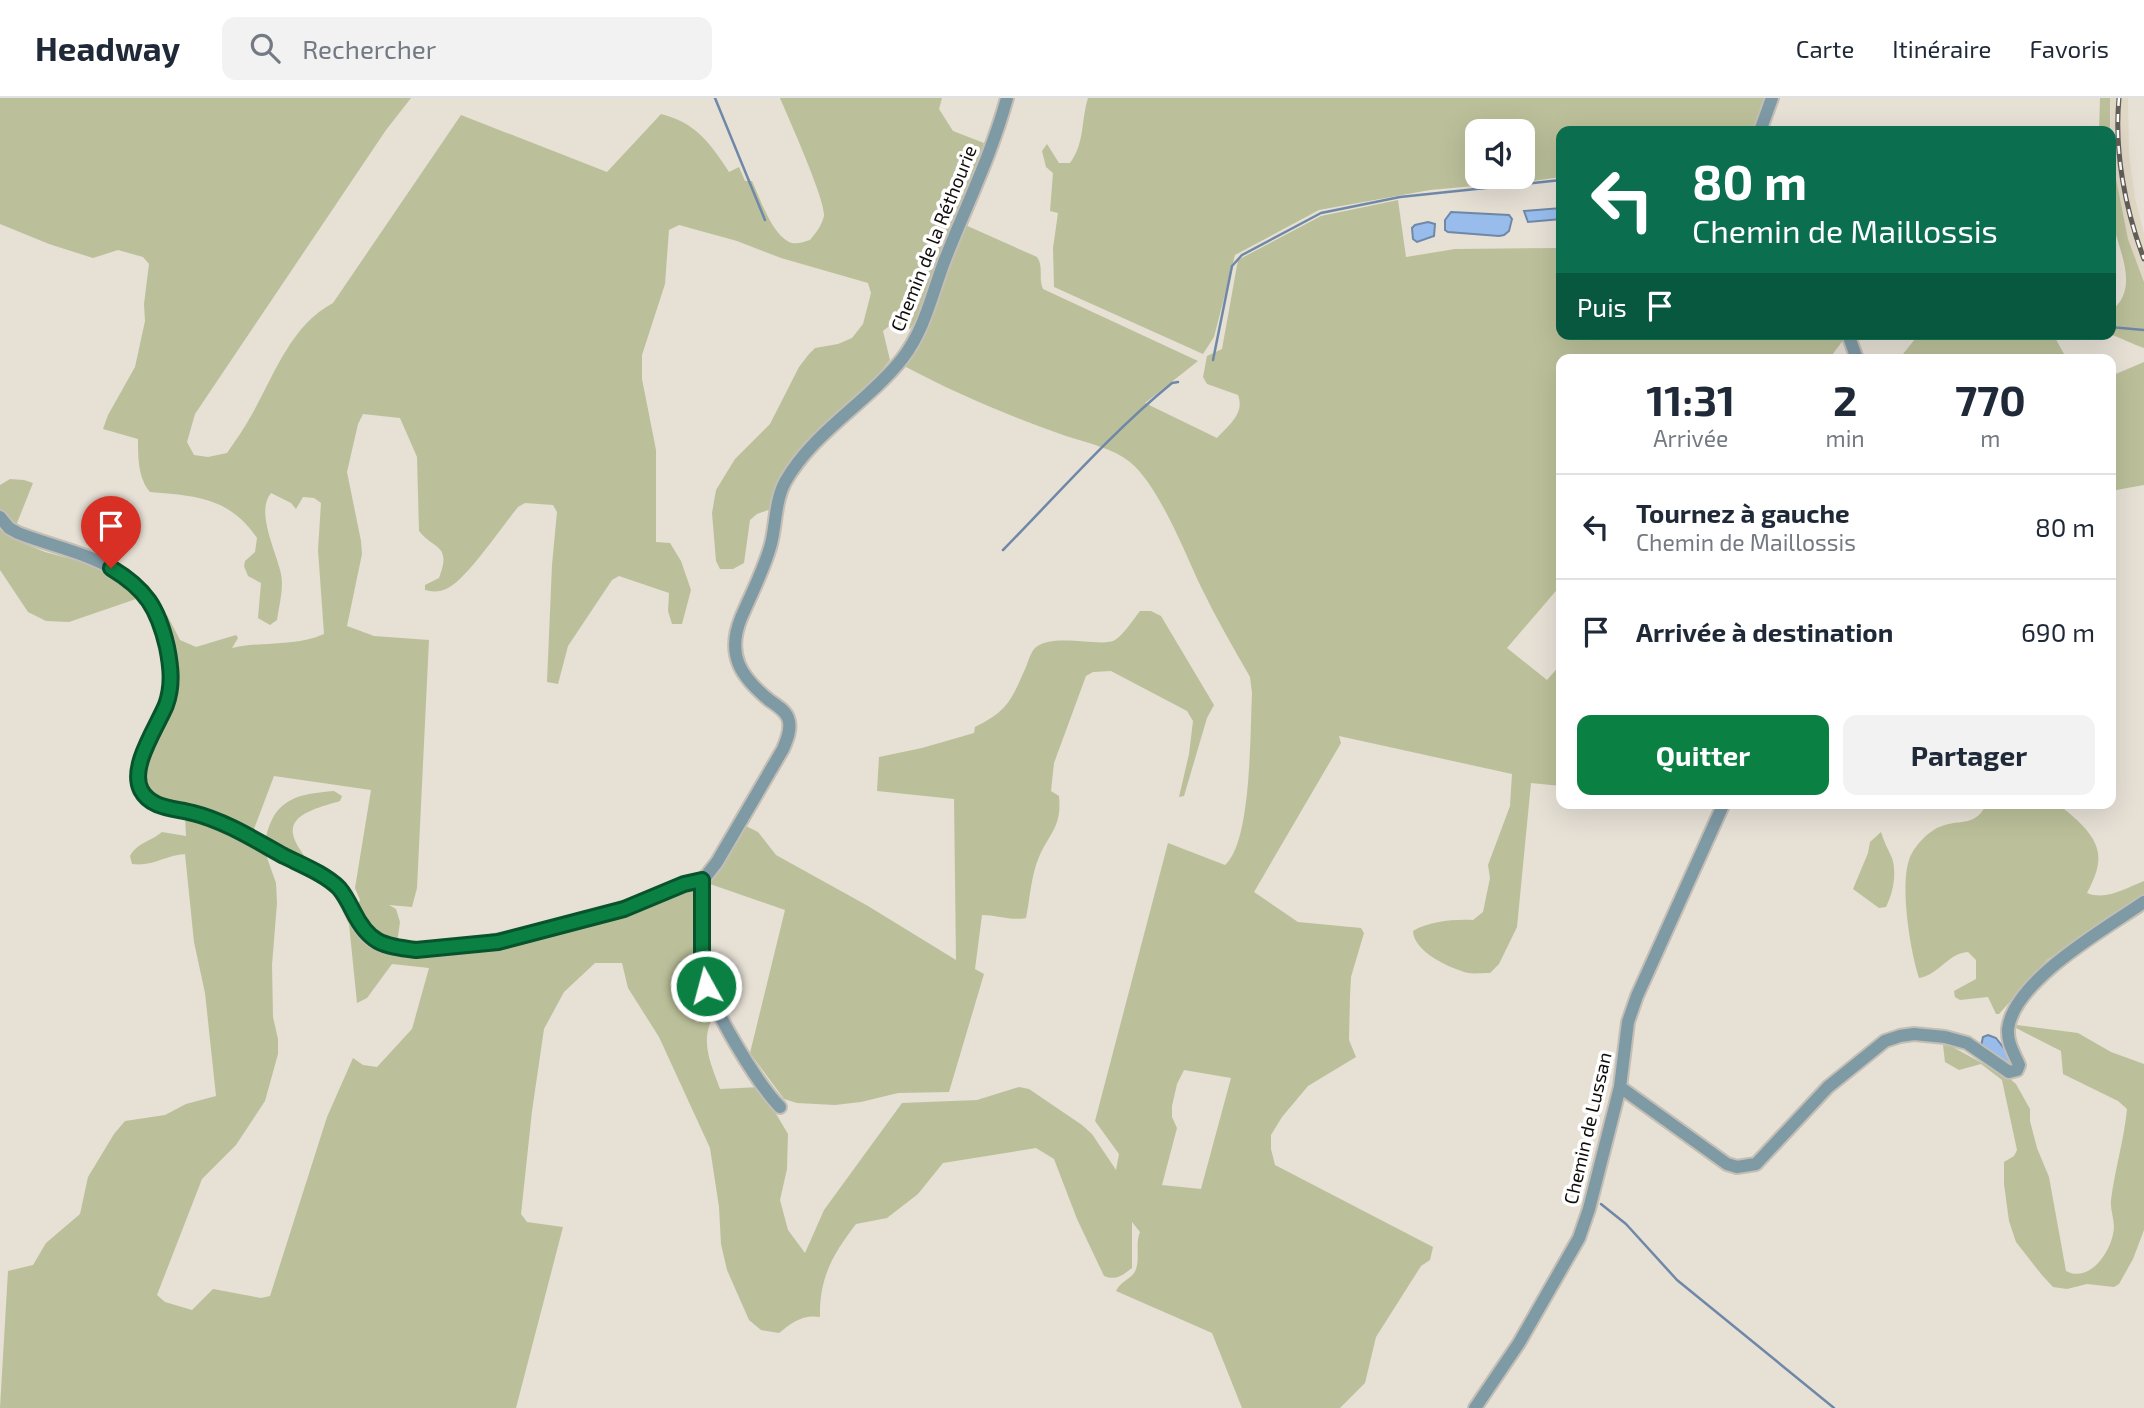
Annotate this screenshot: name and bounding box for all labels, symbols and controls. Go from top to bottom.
search box [222,17,712,80]
text: Headway [35,28,180,68]
icon: search [246,29,284,67]
text: Rechercher [302,33,436,64]
text: Carte [1796,34,1854,63]
text: Itinéraire [1892,34,1991,63]
text: Favoris [2029,34,2109,63]
map controls [1465,119,1535,189]
button: sound [1465,119,1535,189]
street label: Chemin de la Réthourie [885,142,981,334]
text: 80 m [1692,151,1807,210]
icon: left [1577,154,1668,245]
text: Chemin de Maillossis [1692,211,1998,249]
icon: arrive [1641,287,1679,325]
text: Puis [1577,291,1627,322]
text: 11:31 [1646,374,1735,424]
text: 2 [1833,374,1857,424]
text: 770 [1955,374,2026,424]
text: Arrivée [1653,424,1728,452]
text: min [1825,424,1865,452]
text: m [1980,424,2000,452]
pin [81,496,141,568]
text: Tournez à gauche [1636,497,1850,528]
icon: arrive [92,507,130,545]
icon: left [1577,508,1615,546]
text: 80 m [2035,511,2095,542]
text: Chemin de Maillossis [1636,528,1856,556]
icon: arrive [1577,613,1615,651]
text: Arrivée à destination [1636,616,1893,647]
text: 690 m [2021,616,2095,647]
button: Quitter [1577,715,1829,795]
button: Partager [1843,715,2095,795]
position arrow [669,949,743,1023]
street label: Chemin de Lussan [1558,1050,1616,1206]

